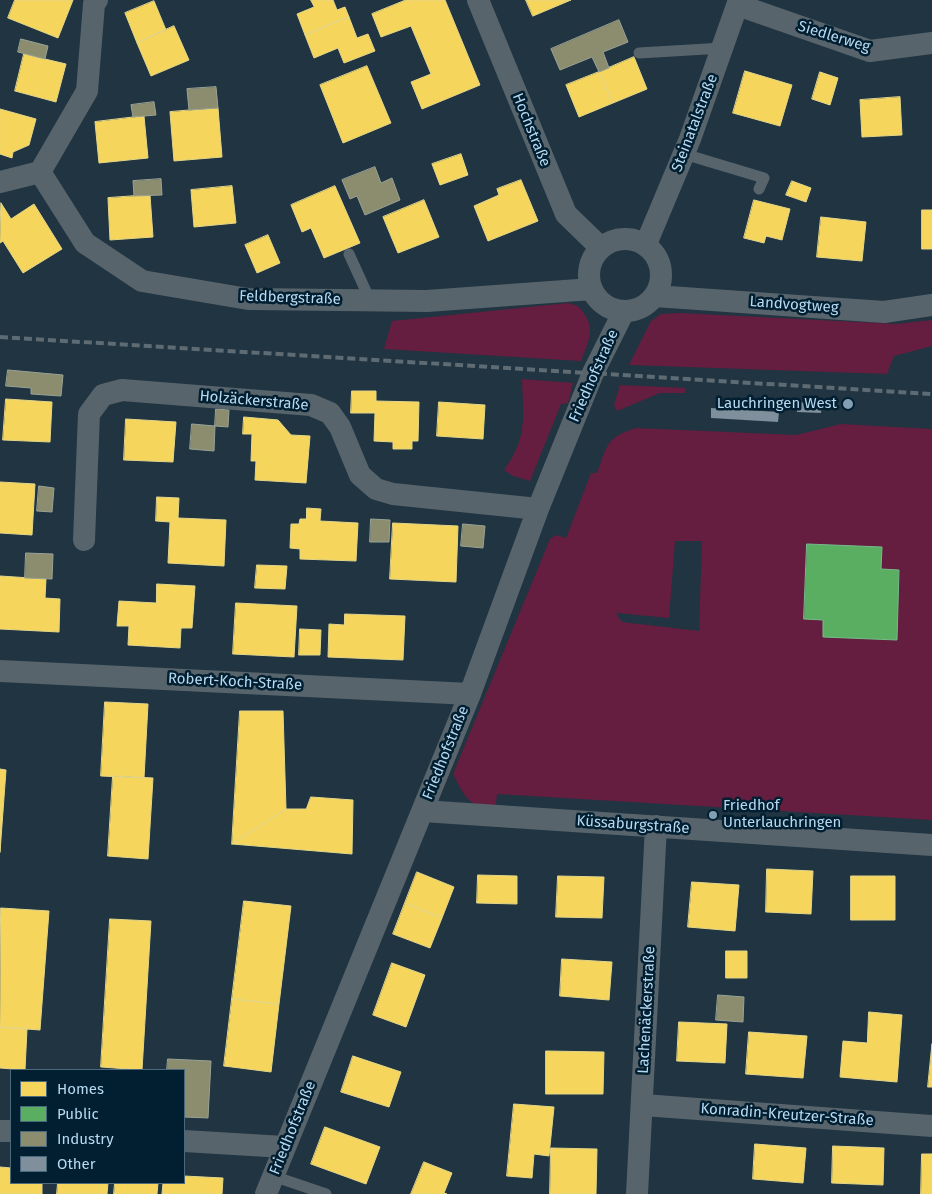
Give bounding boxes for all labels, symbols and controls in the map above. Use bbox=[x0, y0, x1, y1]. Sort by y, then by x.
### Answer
street label: Siedlerweg bbox=[796, 17, 872, 57]
street label: Steinatalstraße bbox=[668, 72, 722, 174]
street label: Hochstraße bbox=[508, 91, 554, 169]
street label: Feldbergstraße bbox=[239, 287, 341, 309]
street label: Landvogtweg bbox=[749, 293, 839, 317]
street label: Friedhofstraße bbox=[566, 327, 622, 425]
street label: Holzäckerstraße bbox=[199, 387, 309, 415]
place label: Lauchringen West bbox=[717, 395, 837, 413]
marker: Lauchringen West bbox=[841, 397, 855, 411]
street label: Robert-Koch-Straße bbox=[168, 670, 302, 694]
street label: Friedhofstraße bbox=[419, 704, 473, 802]
place label: Friedhof Unterlauchringen bbox=[723, 797, 841, 832]
marker: Friedhof Unterlauchringen bbox=[707, 809, 719, 821]
street label: Küssaburgstraße bbox=[576, 812, 690, 838]
street label: Lachenäckerstraße bbox=[635, 946, 659, 1074]
legend bbox=[10, 1069, 185, 1184]
street label: Friedhofstraße bbox=[266, 1079, 320, 1177]
text: Homes bbox=[57, 1080, 104, 1098]
street label: Konradin-Kreutzer-Straße bbox=[700, 1100, 874, 1130]
text: Public bbox=[57, 1105, 99, 1123]
text: Industry bbox=[57, 1130, 114, 1148]
text: Other bbox=[57, 1155, 96, 1173]

